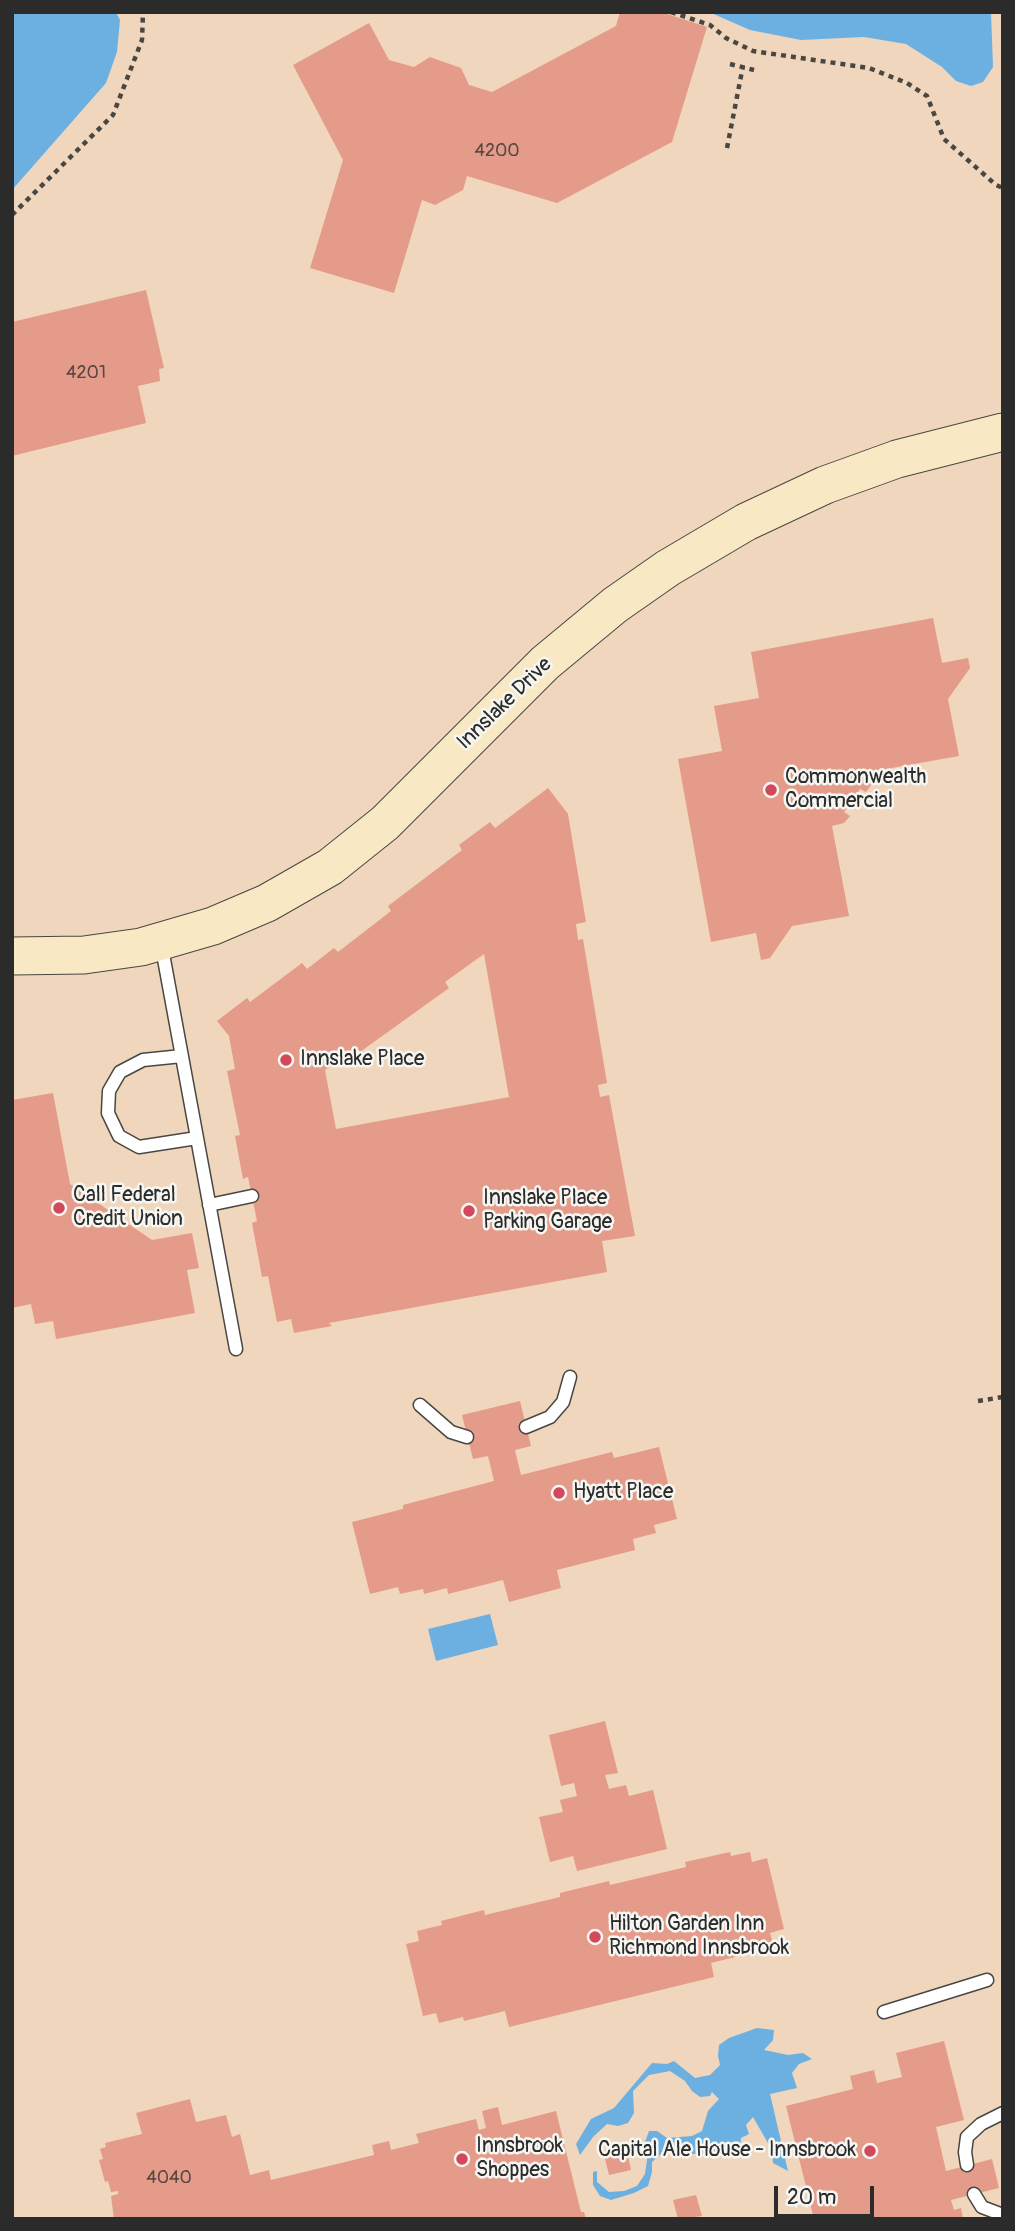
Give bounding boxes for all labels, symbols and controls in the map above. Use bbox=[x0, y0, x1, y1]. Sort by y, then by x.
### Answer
house number: 4200 bbox=[474, 140, 520, 162]
house number: 4201 bbox=[66, 362, 106, 384]
street label: Innslake Drive bbox=[452, 653, 558, 755]
place label: Commonwealth Commercial bbox=[785, 765, 926, 815]
marker: Commonwealth Commercial bbox=[763, 782, 779, 798]
place label: Innslake Place bbox=[300, 1047, 424, 1073]
marker: Innslake Place bbox=[278, 1052, 294, 1068]
place label: Call Federal Credit Union bbox=[73, 1183, 183, 1233]
place label: Innslake Place Parking Garage bbox=[483, 1186, 612, 1236]
marker: Call Federal Credit Union bbox=[51, 1200, 67, 1216]
marker: Innslake Place Parking Garage bbox=[461, 1203, 477, 1219]
place label: Hyatt Place bbox=[573, 1480, 673, 1506]
marker: Hyatt Place bbox=[551, 1485, 567, 1501]
place label: Hilton Garden Inn Richmond Innsbrook bbox=[609, 1912, 789, 1962]
marker: Hilton Garden Inn Richmond Innsbrook bbox=[587, 1929, 603, 1945]
place label: Innsbrook Shoppes bbox=[476, 2134, 563, 2184]
place label: Capital Ale House - Innsbrook bbox=[598, 2138, 856, 2164]
marker: Capital Ale House - Innsbrook bbox=[862, 2143, 878, 2159]
marker: Innsbrook Shoppes bbox=[454, 2151, 470, 2167]
house number: 4040 bbox=[146, 2167, 192, 2189]
scale bar bbox=[777, 2172, 877, 2216]
text: 20 m bbox=[787, 2184, 836, 2211]

